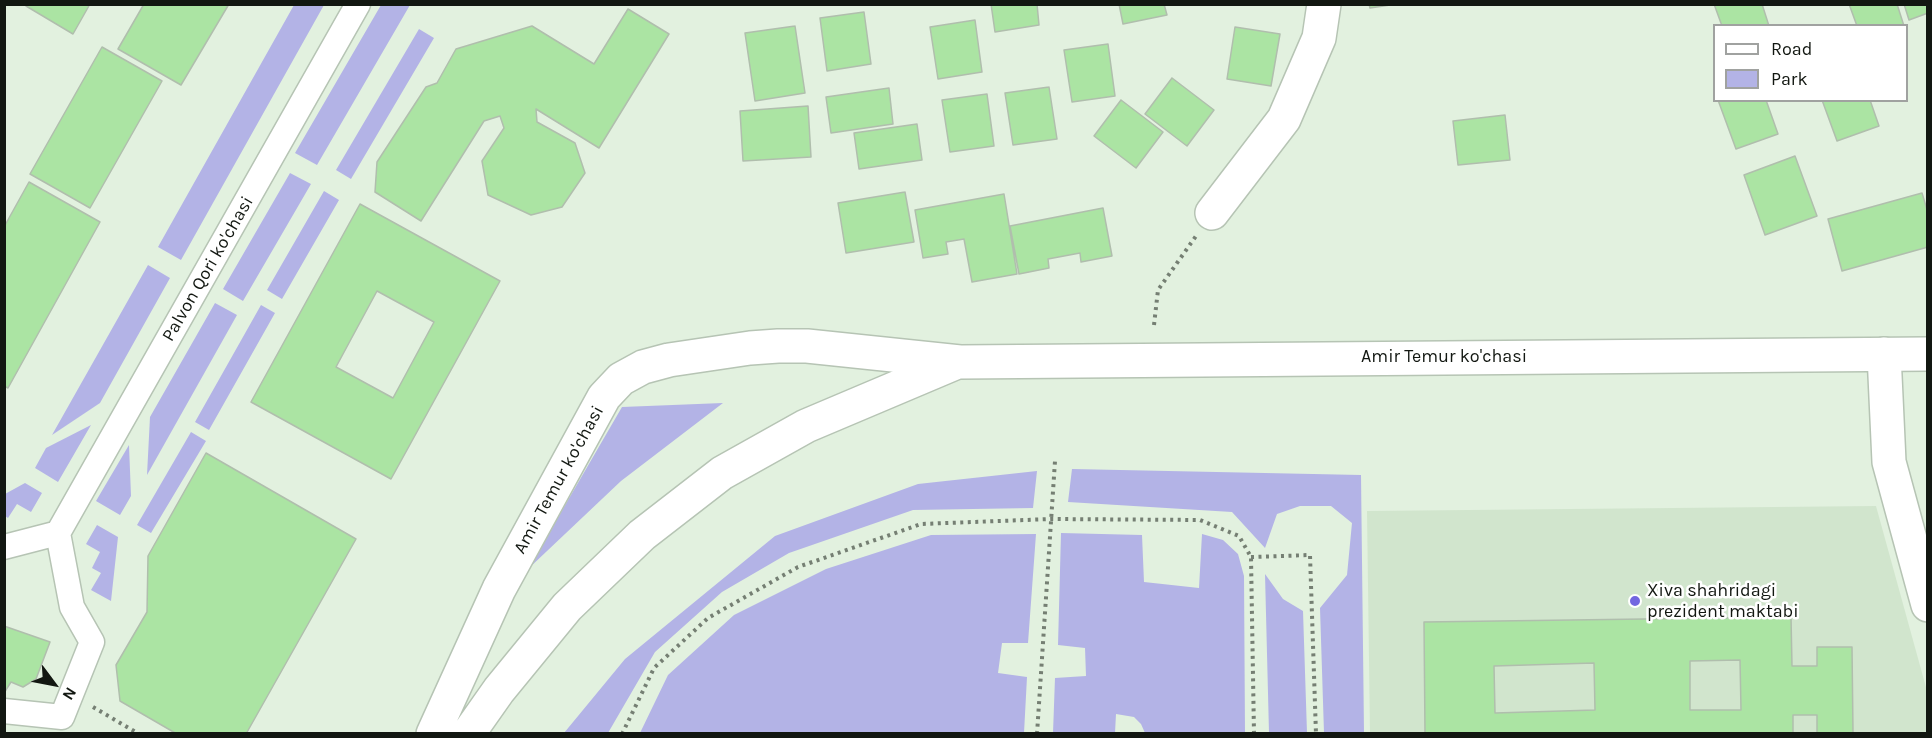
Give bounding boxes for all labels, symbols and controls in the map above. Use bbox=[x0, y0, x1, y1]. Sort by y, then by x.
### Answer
legend bbox=[1713, 24, 1908, 102]
text: Road bbox=[1771, 38, 1812, 60]
text: Park bbox=[1771, 68, 1808, 90]
street label: Palvon Qori ko'chasi bbox=[158, 193, 258, 345]
street label: Amir Temur ko'chasi bbox=[1361, 346, 1527, 368]
street label: Amir Temur ko'chasi bbox=[509, 402, 609, 558]
place label: Xiva shahridagi prezident maktabi bbox=[1647, 580, 1799, 622]
marker: Xiva shahridagi prezident maktabi bbox=[1628, 594, 1642, 608]
north arrow bbox=[24, 654, 84, 714]
text: N bbox=[59, 684, 81, 704]

